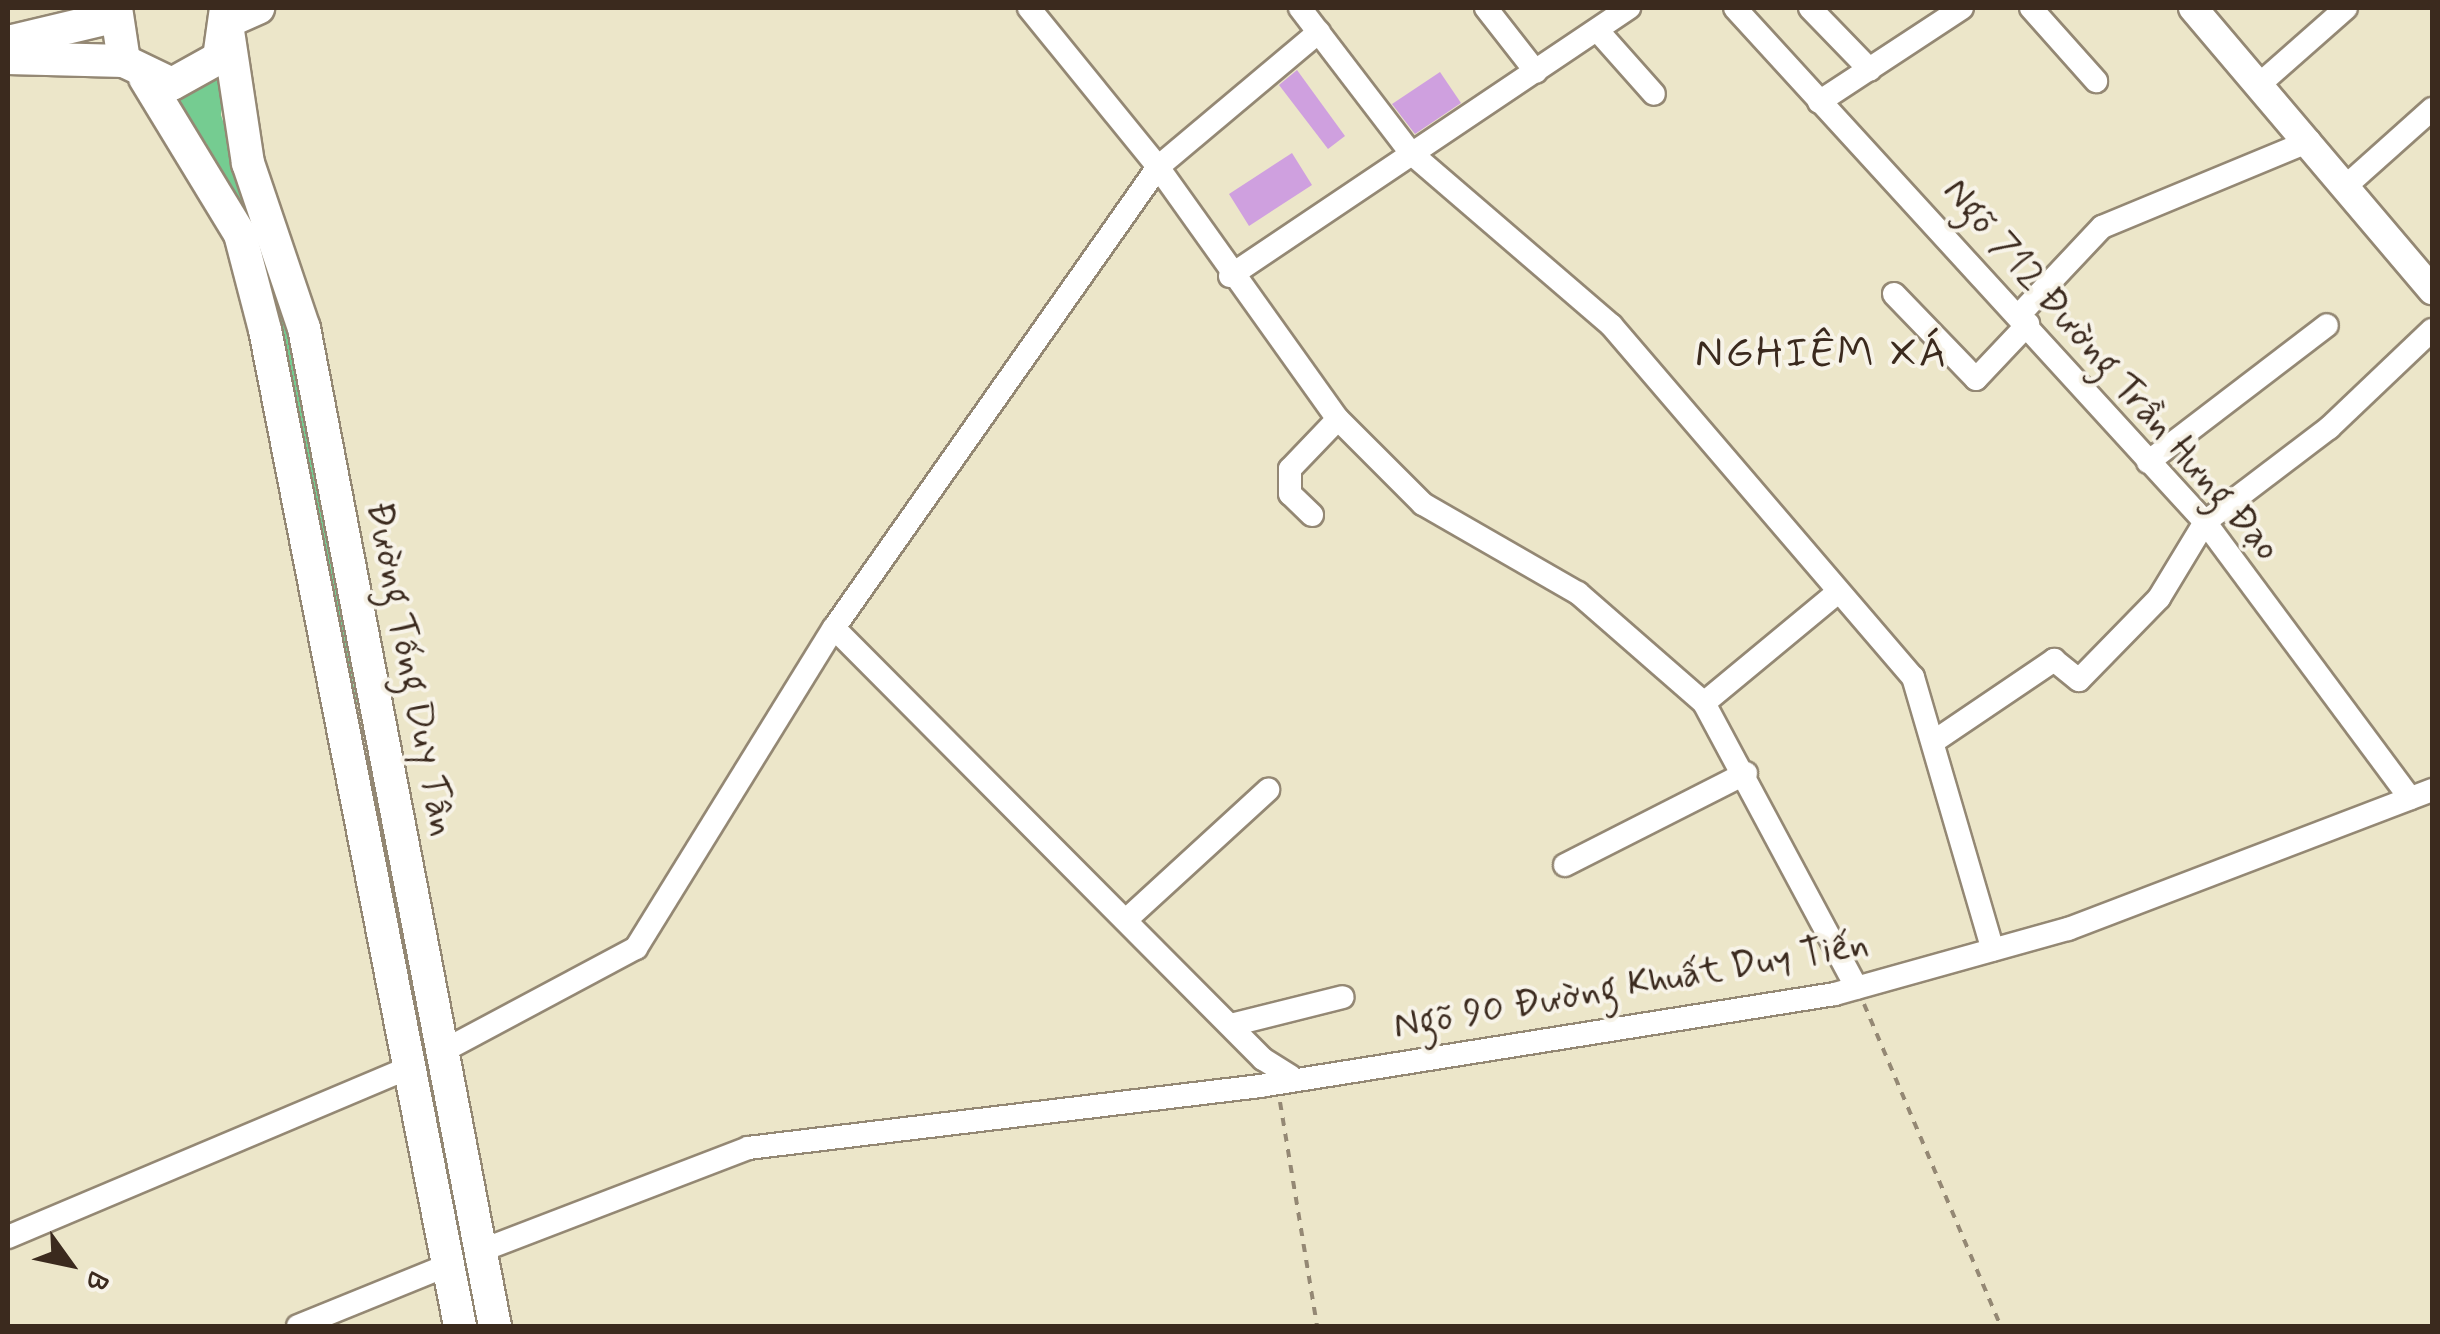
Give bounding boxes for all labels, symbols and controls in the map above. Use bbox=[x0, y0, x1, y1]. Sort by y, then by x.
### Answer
street label: Ngõ 712 Đường Trần Hưng Đạo bbox=[1933, 170, 2289, 570]
district label: NGHIÊM XÁ bbox=[1696, 330, 1948, 380]
street label: Đường Tống Duy Tân bbox=[356, 501, 464, 837]
street label: Ngõ 90 Đường Khuất Duy Tiến bbox=[1387, 921, 1875, 1051]
north arrow bbox=[20, 1214, 120, 1314]
text: B bbox=[75, 1263, 116, 1298]

